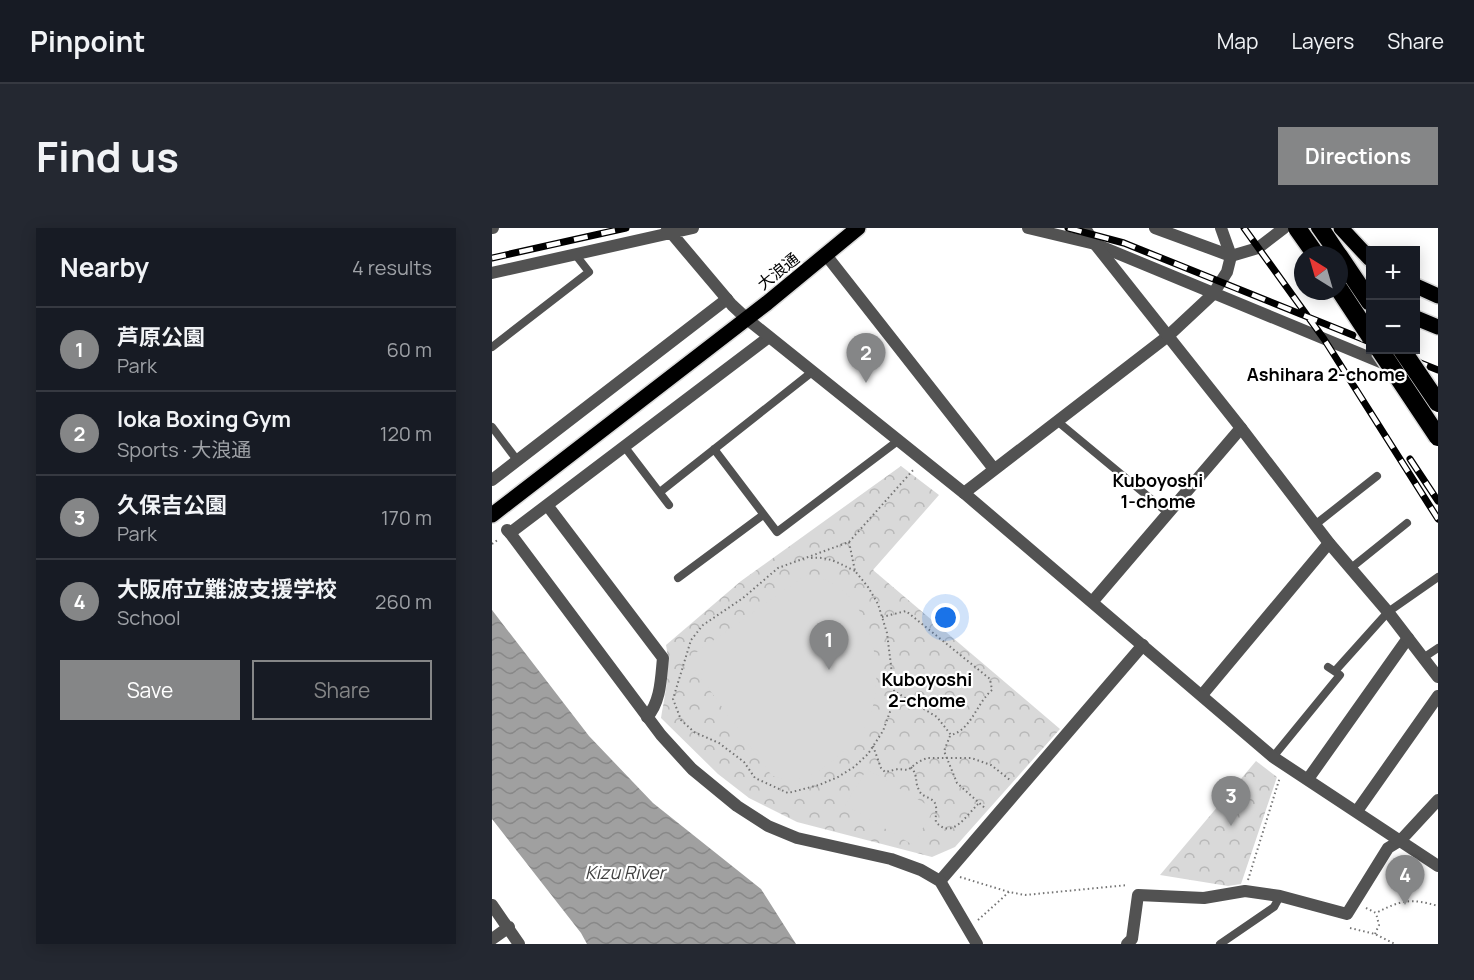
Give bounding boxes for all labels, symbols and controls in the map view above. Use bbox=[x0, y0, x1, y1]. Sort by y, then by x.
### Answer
text: Pinpoint bbox=[30, 22, 145, 60]
text: Map bbox=[1217, 27, 1258, 55]
text: Layers bbox=[1291, 27, 1354, 55]
text: Share bbox=[1387, 27, 1444, 55]
text: Find us bbox=[36, 127, 179, 185]
button: Directions bbox=[1278, 127, 1438, 185]
north arrow bbox=[1294, 246, 1348, 300]
map controls bbox=[1366, 246, 1420, 354]
button: + bbox=[1366, 246, 1420, 300]
street label: 大浪通 bbox=[752, 247, 804, 295]
text: Nearby bbox=[60, 249, 149, 285]
text: 4 results bbox=[352, 254, 432, 281]
button: − bbox=[1366, 300, 1420, 354]
text: 芦原公園 bbox=[117, 322, 205, 352]
pin: 2 bbox=[846, 334, 886, 383]
text: 1 bbox=[75, 336, 84, 363]
text: 60 m bbox=[386, 336, 432, 363]
text: Park bbox=[117, 352, 157, 379]
district label: Ashihara 2-chome bbox=[1247, 362, 1405, 386]
text: Ioka Boxing Gym bbox=[117, 404, 291, 434]
text: 2 bbox=[74, 420, 85, 447]
text: 120 m bbox=[380, 420, 432, 447]
text: Sports · 大浪通 bbox=[117, 436, 251, 463]
district label: Kuboyoshi 1-chome bbox=[1113, 468, 1203, 513]
text: 久保吉公園 bbox=[117, 490, 227, 520]
text: 3 bbox=[74, 504, 85, 531]
text: 170 m bbox=[381, 504, 432, 531]
text: Park bbox=[117, 520, 157, 547]
text: 大阪府立難波支援学校 bbox=[117, 574, 337, 604]
text: 4 bbox=[73, 588, 86, 615]
text: 260 m bbox=[375, 588, 432, 615]
your location bbox=[931, 603, 960, 632]
text: School bbox=[117, 604, 181, 631]
pin: 1 bbox=[810, 620, 848, 670]
button: Save bbox=[60, 660, 240, 720]
button: Share bbox=[252, 660, 432, 720]
district label: Kuboyoshi 2-chome bbox=[882, 667, 972, 712]
pin: 3 bbox=[1212, 776, 1250, 826]
pin: 4 bbox=[1386, 856, 1424, 905]
water label: Kizu River bbox=[585, 860, 668, 884]

